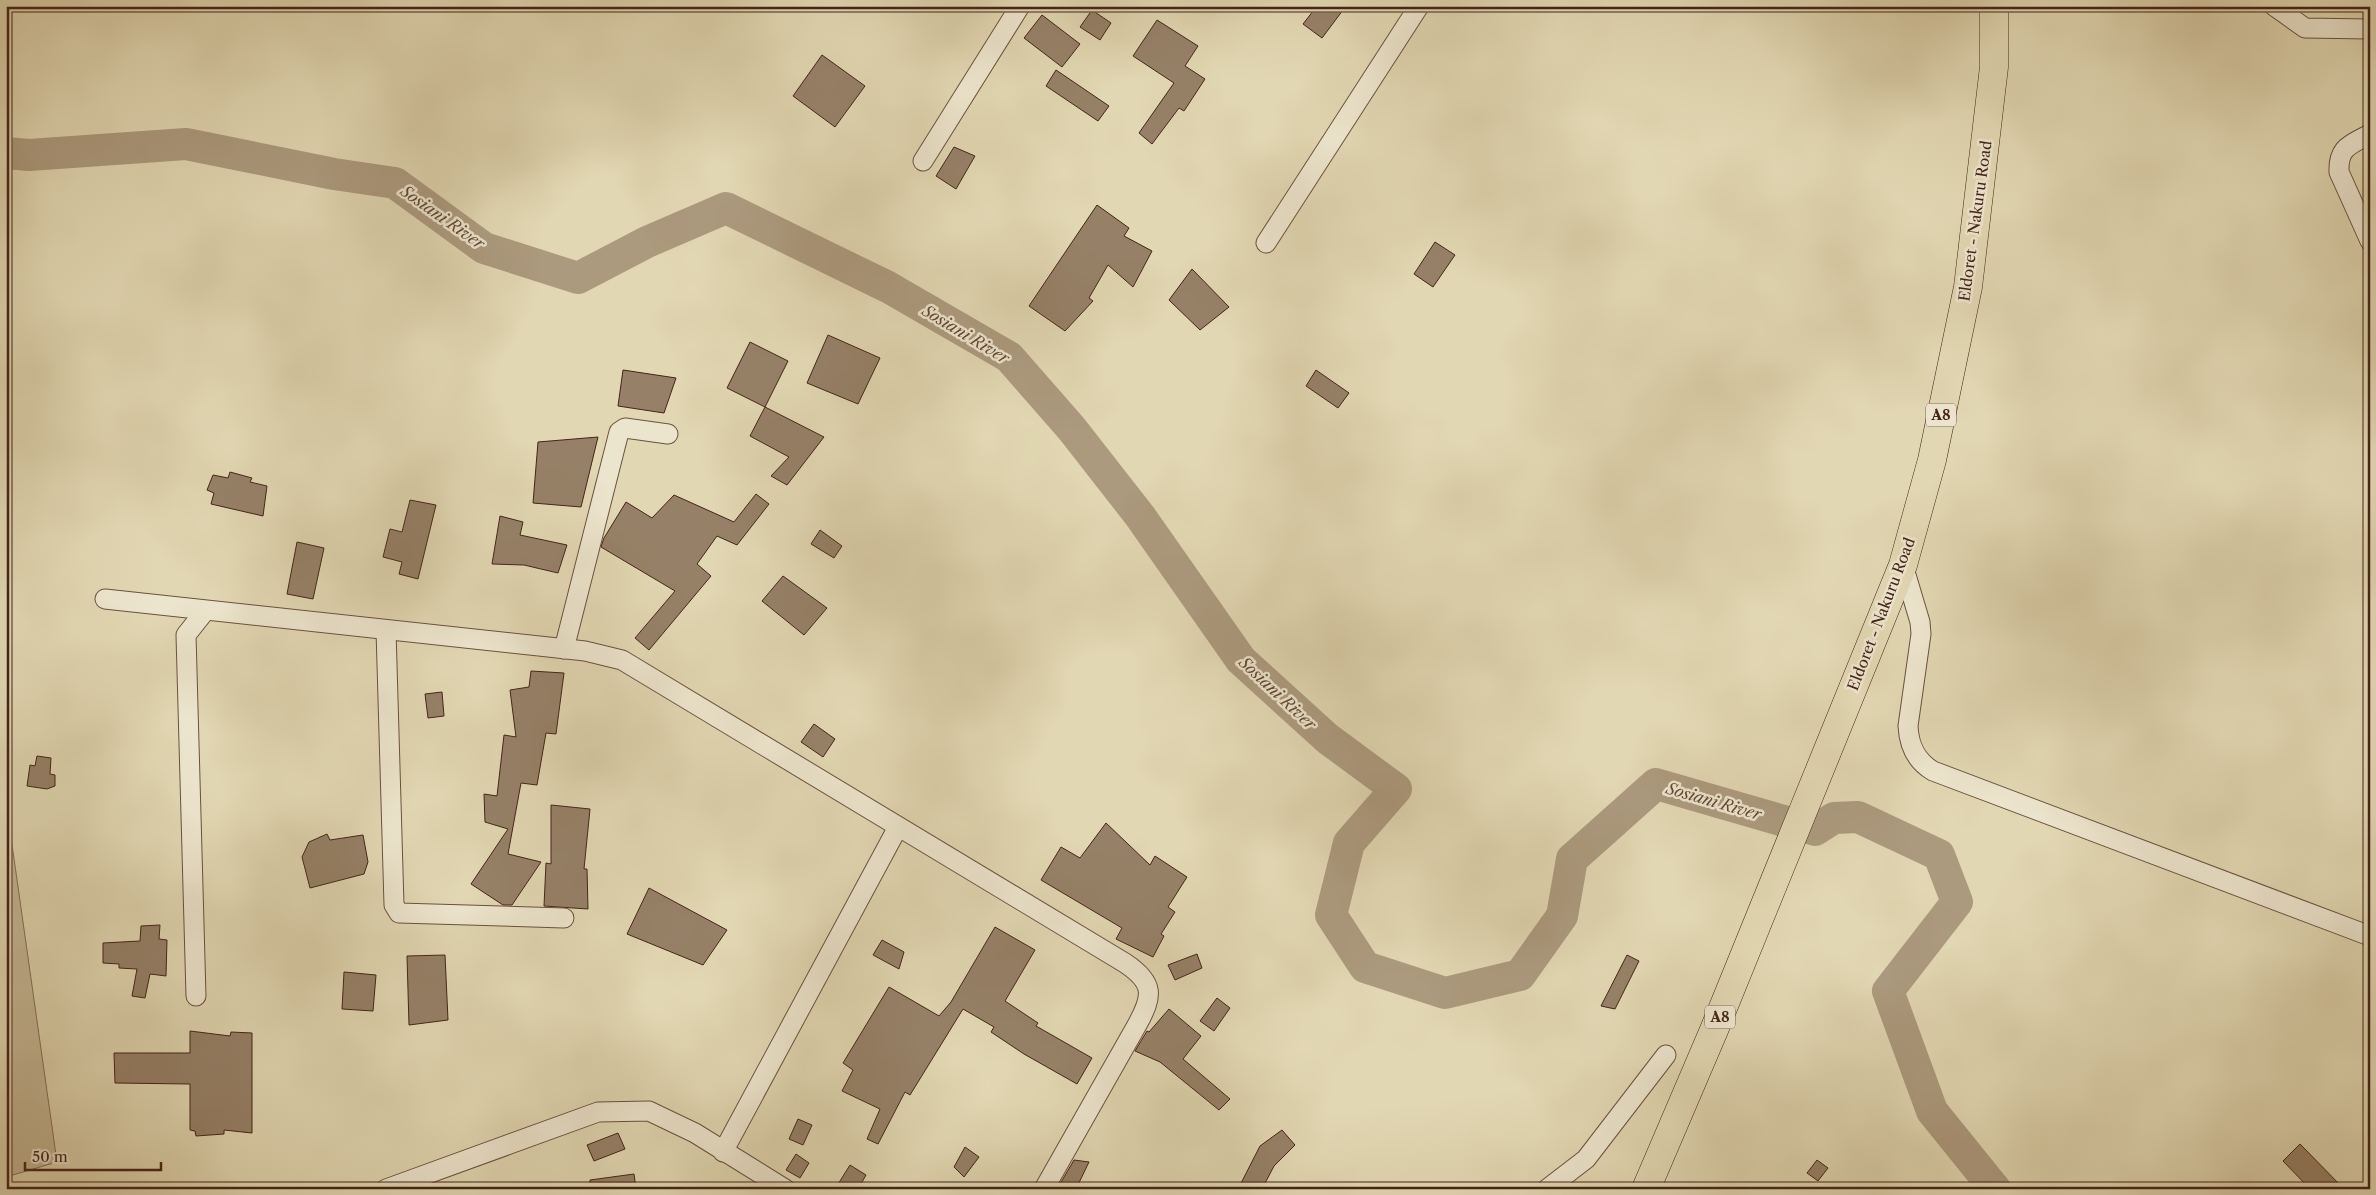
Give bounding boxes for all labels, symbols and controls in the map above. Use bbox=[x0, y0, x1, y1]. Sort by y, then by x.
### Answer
street label: Eldoret - Nakuru Road bbox=[1954, 139, 1996, 303]
water label: Sosiani River bbox=[396, 180, 490, 254]
water label: Sosiani River bbox=[918, 300, 1014, 369]
road number: A8 bbox=[1926, 404, 1956, 426]
street label: Eldoret - Nakuru Road bbox=[1843, 535, 1919, 693]
water label: Sosiani River bbox=[1235, 652, 1322, 735]
water label: Sosiani River bbox=[1663, 778, 1765, 825]
road number: A8 bbox=[1705, 1006, 1735, 1028]
scale bar bbox=[25, 1140, 161, 1172]
text: 50 m bbox=[32, 1147, 68, 1166]

